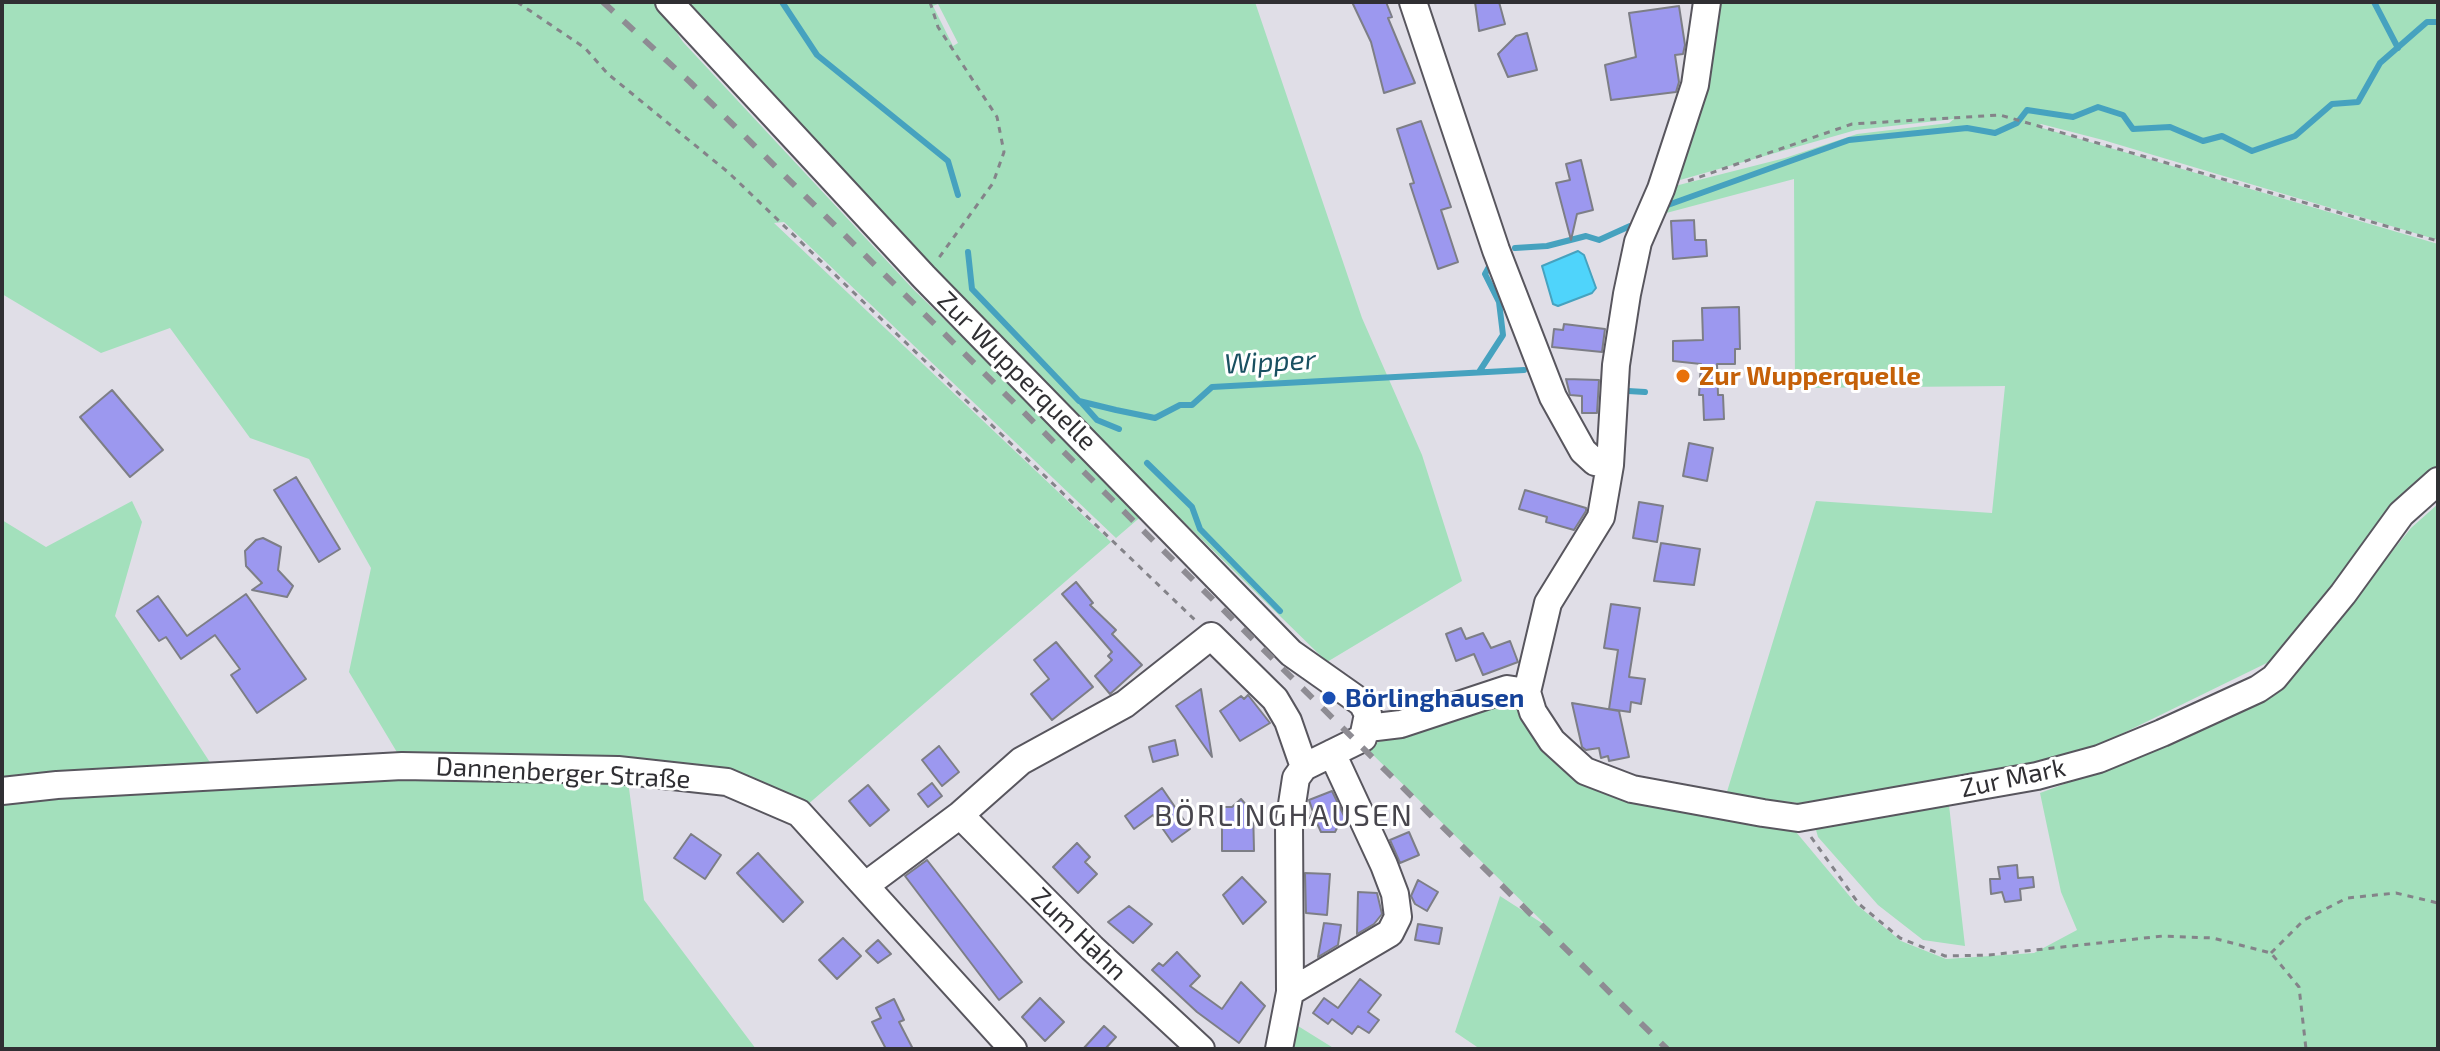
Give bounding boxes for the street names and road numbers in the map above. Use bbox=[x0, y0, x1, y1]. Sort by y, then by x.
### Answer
street label: Zur Wupperquelle bbox=[931, 285, 1103, 457]
street label: Dannenberger Straße bbox=[435, 751, 691, 795]
street label: Zur Mark bbox=[1958, 752, 2068, 804]
street label: Zum Hahn bbox=[1025, 881, 1133, 987]

